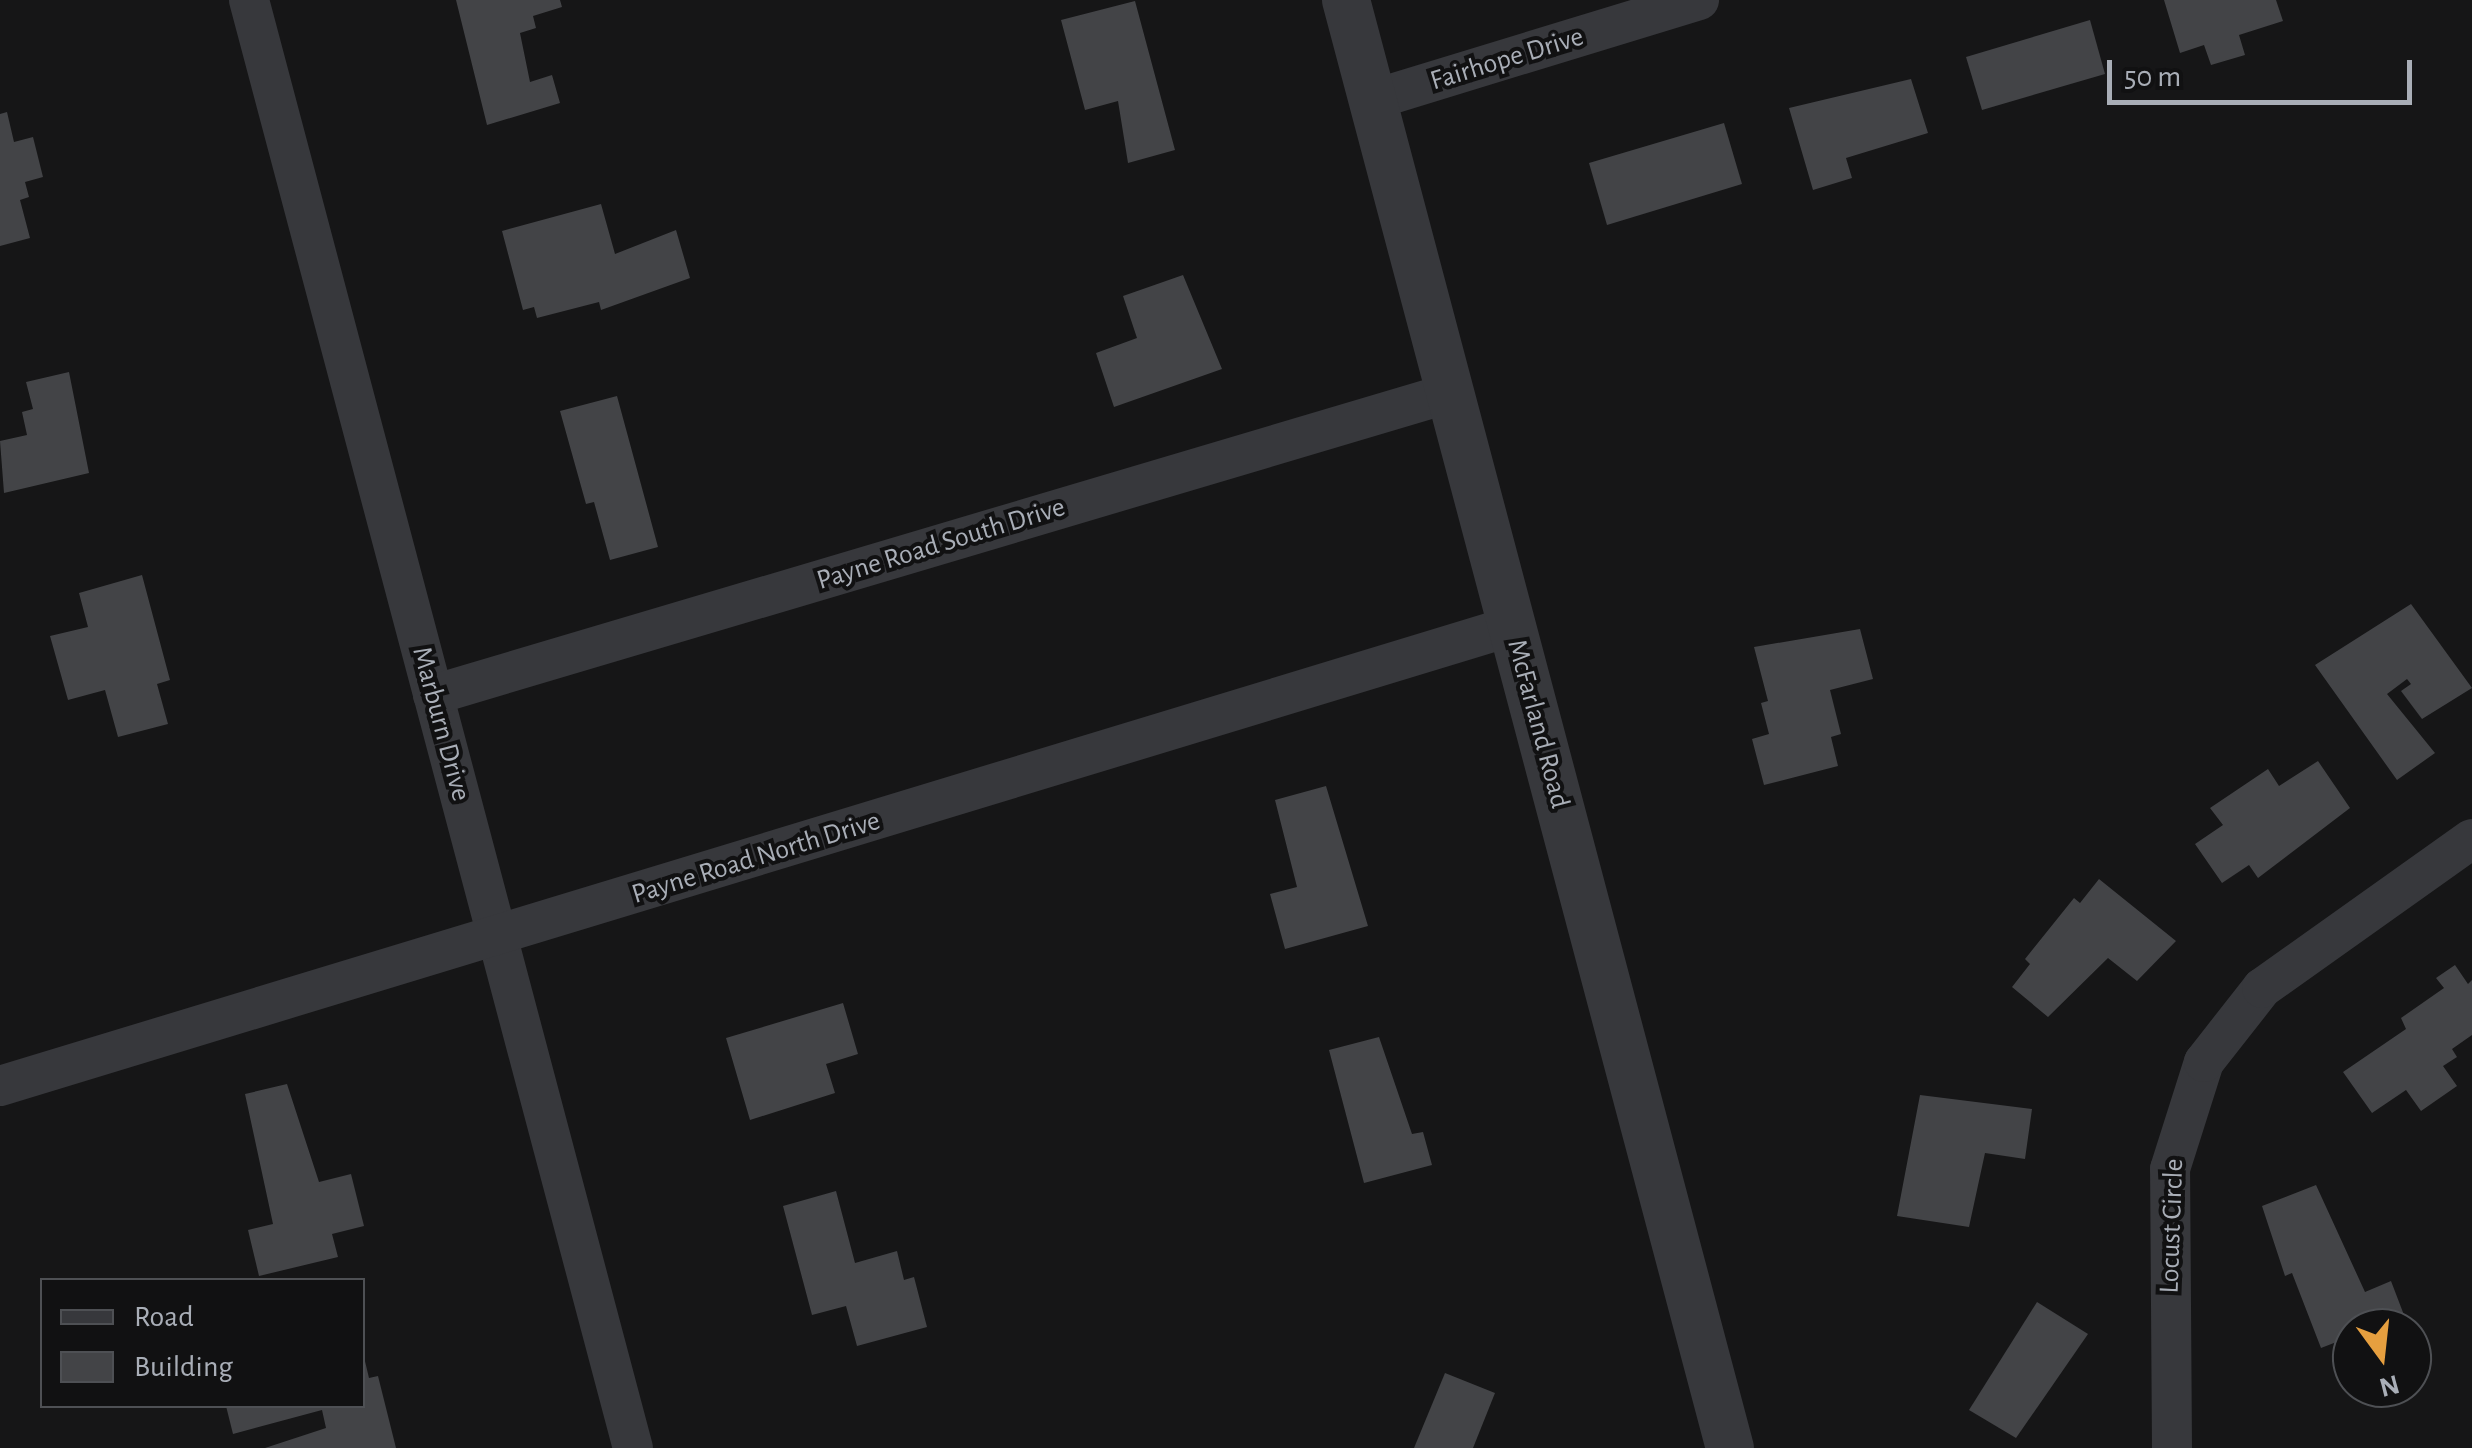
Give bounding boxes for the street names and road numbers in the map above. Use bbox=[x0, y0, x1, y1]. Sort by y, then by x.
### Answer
street label: Fairhope Drive bbox=[1426, 20, 1588, 98]
street label: Payne Road South Drive bbox=[813, 490, 1069, 598]
street label: McFarland Road bbox=[1499, 636, 1577, 812]
street label: Marburn Drive bbox=[404, 643, 478, 805]
street label: Payne Road North Drive bbox=[628, 804, 884, 912]
street label: Locust Circle bbox=[2153, 1158, 2191, 1294]

